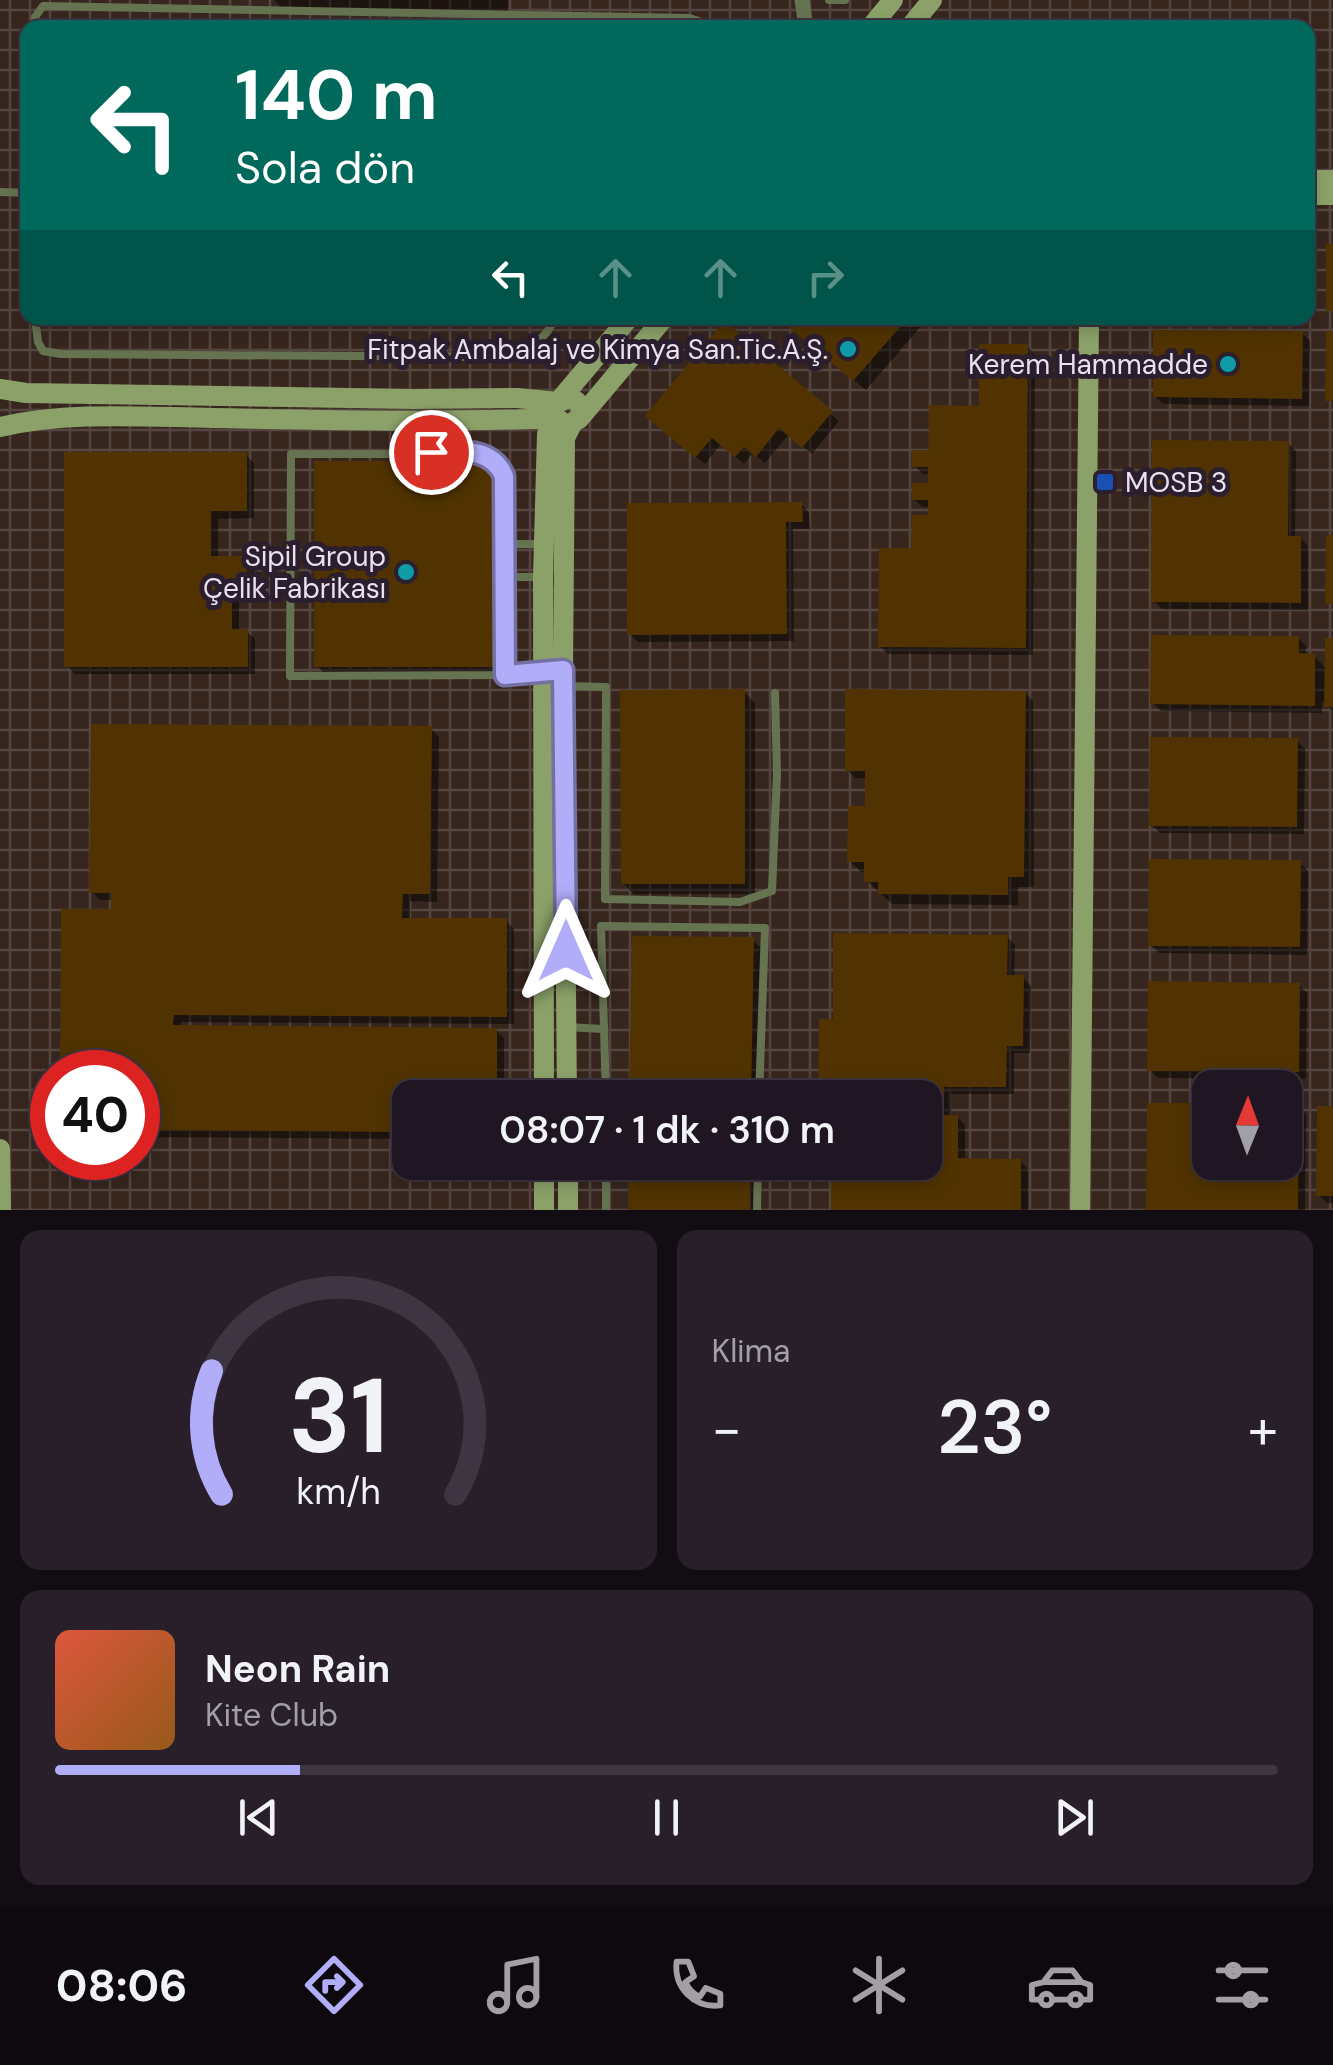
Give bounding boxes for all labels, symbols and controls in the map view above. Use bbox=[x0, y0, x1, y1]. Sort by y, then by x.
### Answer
text: 140 m bbox=[235, 50, 438, 141]
icon: left bbox=[70, 60, 200, 190]
text: Sola dön bbox=[235, 138, 415, 197]
icon: left bbox=[483, 250, 538, 305]
icon: ahead bbox=[588, 250, 643, 305]
icon: ahead bbox=[693, 250, 748, 305]
icon: right bbox=[798, 250, 853, 305]
place label: Fitpak Ambalaj ve Kimya San.Tic.A.Ş. bbox=[367, 331, 828, 368]
marker: Fitpak Ambalaj ve Kimya San.Tic.A.Ş. bbox=[837, 338, 859, 360]
place label: Kerem Hammadde bbox=[968, 346, 1208, 383]
marker: Kerem Hammadde bbox=[1217, 353, 1239, 375]
pin bbox=[389, 410, 474, 495]
icon: arrive bbox=[404, 425, 459, 480]
place label: MOSB 3 bbox=[1125, 464, 1227, 501]
marker: MOSB 3 bbox=[1094, 471, 1116, 493]
place label: Sipil Group Çelik Fabrikası bbox=[203, 538, 386, 607]
marker: Sipil Group Çelik Fabrikası bbox=[395, 561, 417, 583]
position arrow bbox=[514, 899, 618, 1003]
speed limit sign: 40 bbox=[30, 1050, 160, 1180]
north arrow bbox=[1192, 1070, 1302, 1180]
map controls bbox=[1192, 1070, 1302, 1180]
text: 08:07 · 1 dk · 310 m bbox=[499, 1105, 835, 1155]
text: Klima bbox=[712, 1330, 790, 1372]
text: 31 bbox=[288, 1349, 388, 1484]
text: 23° bbox=[937, 1379, 1052, 1476]
text: − bbox=[712, 1393, 742, 1465]
text: + bbox=[1248, 1393, 1278, 1465]
text: km/h bbox=[296, 1469, 380, 1515]
text: Neon Rain bbox=[205, 1644, 390, 1694]
text: Kite Club bbox=[205, 1694, 338, 1736]
icon: previous bbox=[231, 1790, 286, 1845]
icon: pause bbox=[639, 1790, 694, 1845]
icon: next bbox=[1047, 1790, 1102, 1845]
icon: directions bbox=[299, 1950, 369, 2020]
icon: music bbox=[481, 1950, 551, 2020]
icon: phone bbox=[662, 1950, 732, 2020]
icon: climate bbox=[844, 1950, 914, 2020]
icon: car bbox=[1026, 1950, 1096, 2020]
icon: filters bbox=[1207, 1950, 1277, 2020]
text: 08:06 bbox=[56, 1956, 188, 2015]

